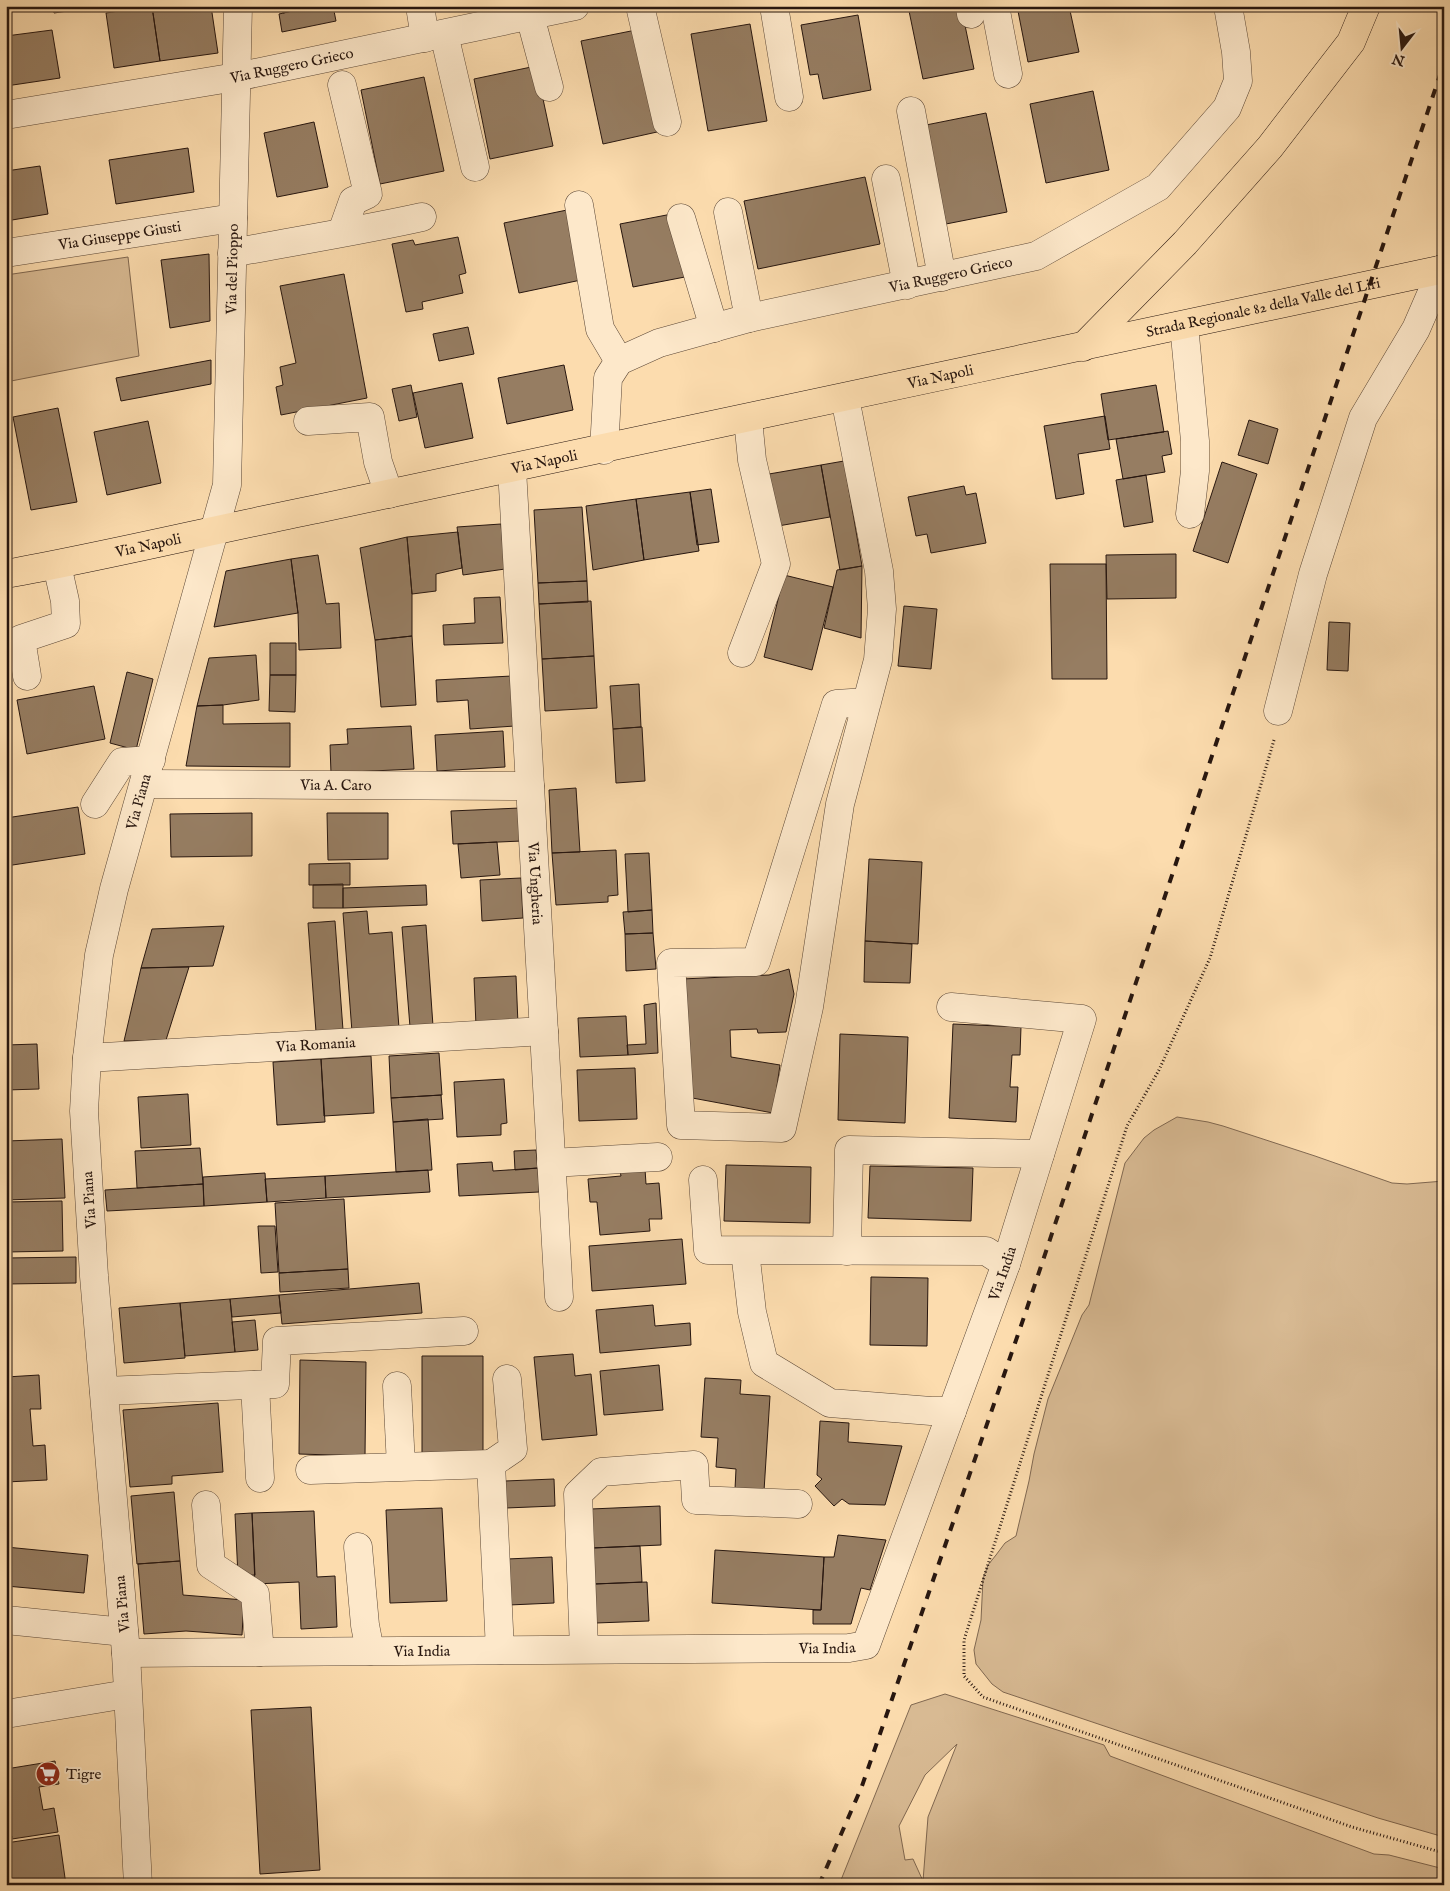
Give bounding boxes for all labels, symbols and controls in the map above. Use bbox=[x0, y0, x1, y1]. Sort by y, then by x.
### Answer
north arrow bbox=[1378, 22, 1428, 72]
street label: Via Ruggero Grieco bbox=[228, 44, 355, 88]
text: N bbox=[1390, 49, 1408, 70]
street label: Via Giuseppe Giusti bbox=[56, 217, 182, 255]
street label: Via del Pioppo bbox=[222, 223, 243, 316]
street label: Via Ruggero Grieco bbox=[886, 252, 1014, 298]
street label: Strada Regionale 82 della Valle del Liri bbox=[1144, 274, 1382, 342]
street label: Via Napoli bbox=[905, 361, 975, 393]
street label: Via Napoli bbox=[509, 446, 579, 478]
street label: Via Napoli bbox=[112, 529, 183, 562]
street label: Via Piana bbox=[122, 771, 156, 833]
street label: Via A. Caro bbox=[299, 776, 372, 795]
street label: Via Ungheria bbox=[523, 840, 547, 926]
street label: Via Romania bbox=[274, 1033, 356, 1057]
street label: Via Piana bbox=[78, 1170, 101, 1230]
street label: Via India bbox=[984, 1244, 1021, 1304]
street label: Via Piana bbox=[110, 1574, 135, 1634]
street label: Via India bbox=[798, 1638, 857, 1658]
street label: Via India bbox=[393, 1642, 451, 1661]
supermarket icon: Tigre bbox=[35, 1761, 61, 1787]
place label: Tigre bbox=[66, 1765, 102, 1784]

